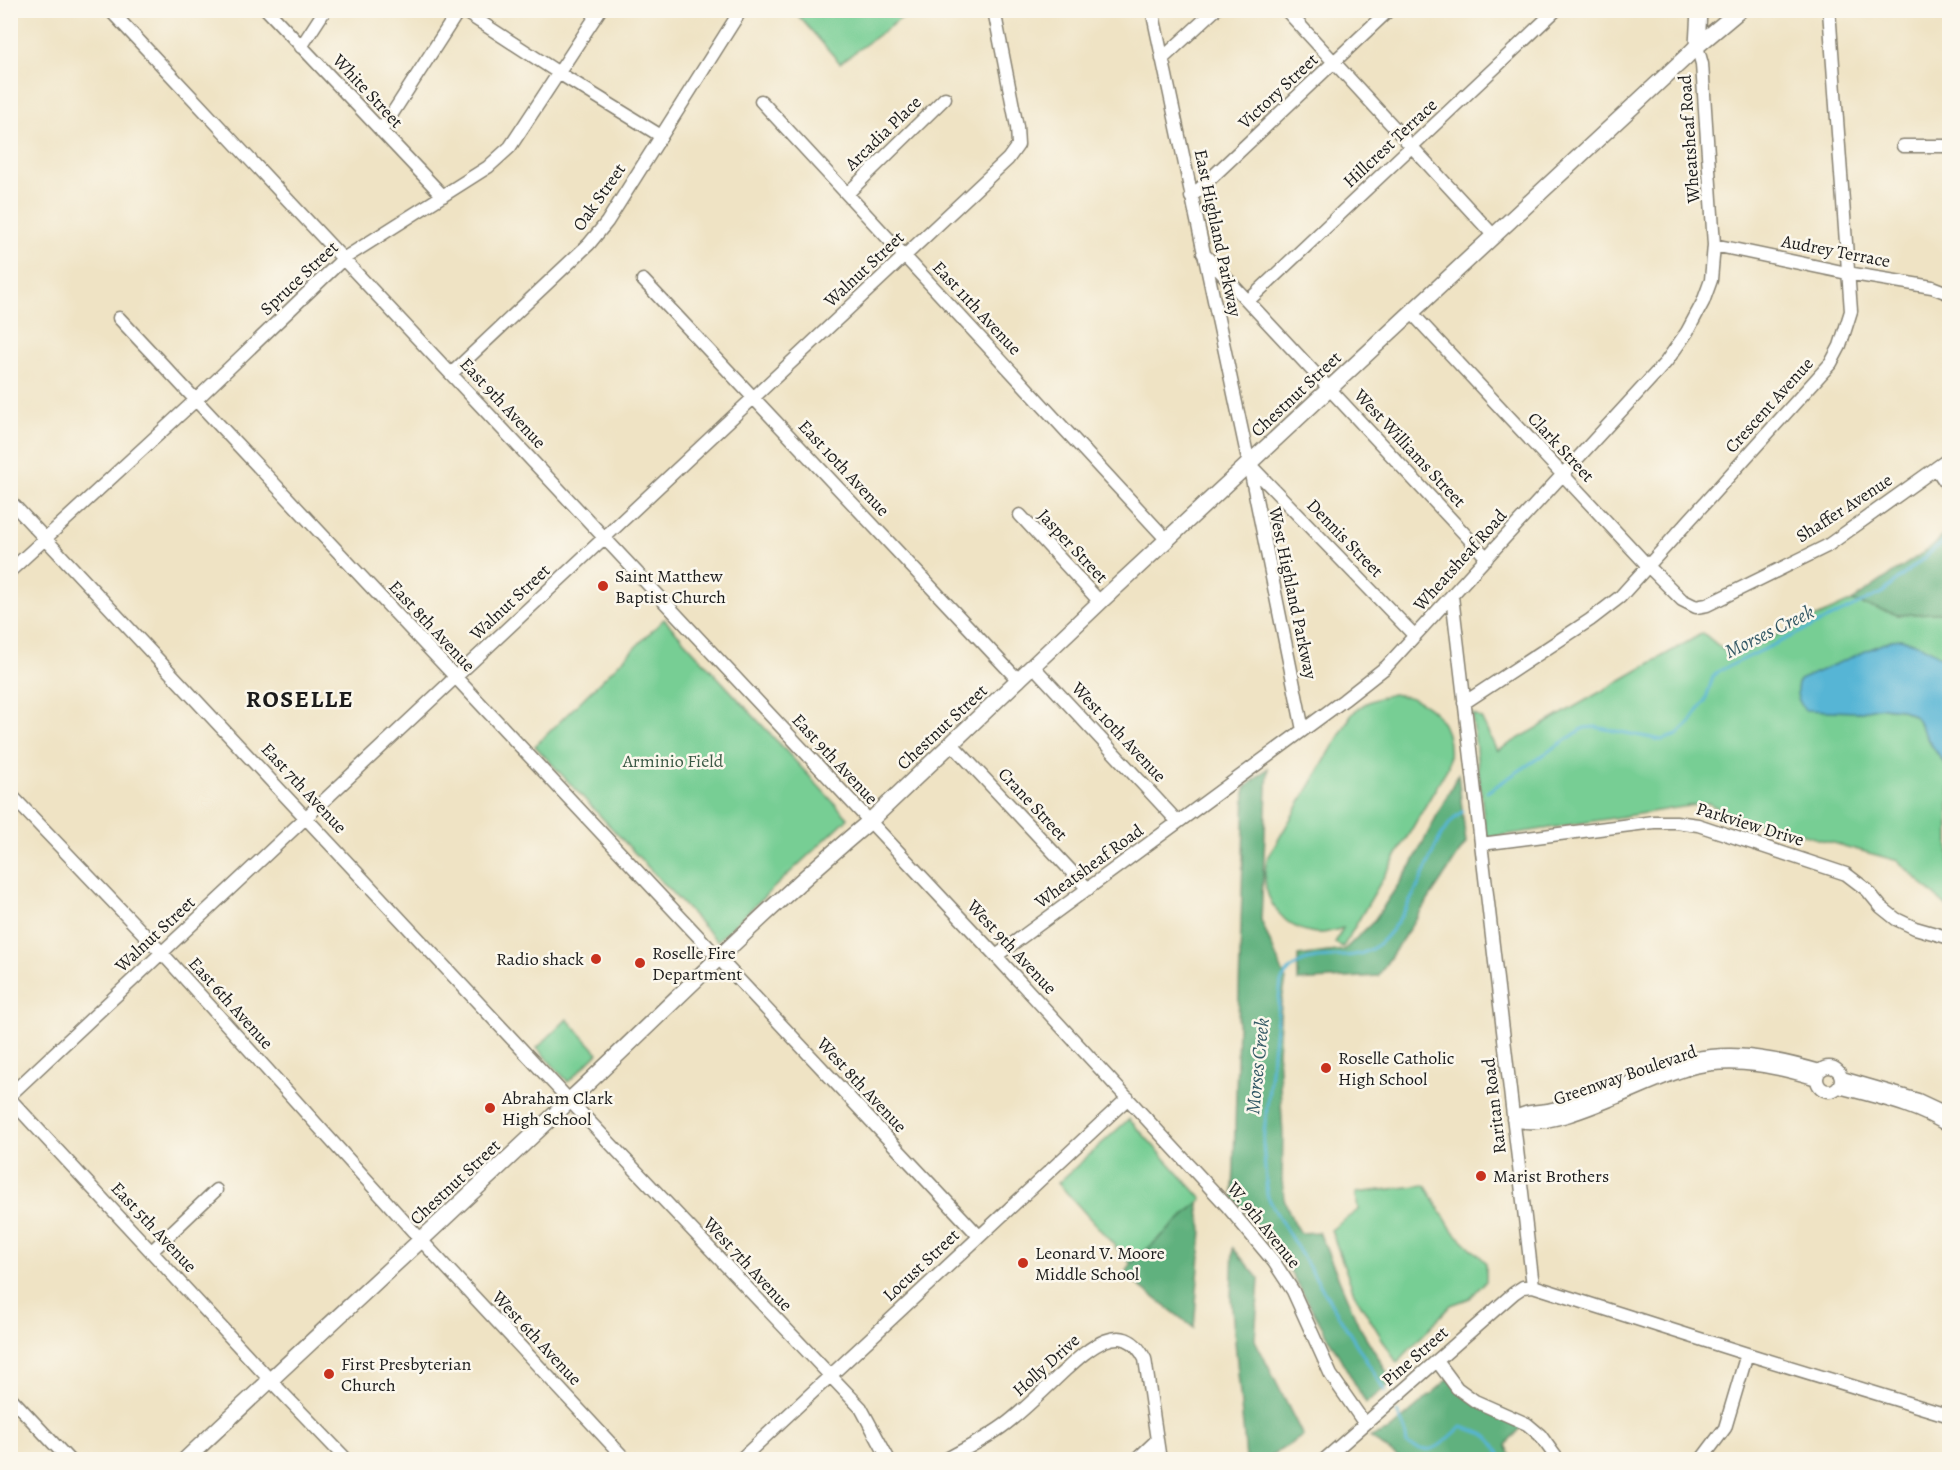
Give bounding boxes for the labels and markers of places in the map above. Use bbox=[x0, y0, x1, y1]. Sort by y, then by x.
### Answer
place label: Saint Matthew Baptist Church bbox=[615, 564, 726, 609]
marker: Saint Matthew Baptist Church bbox=[596, 579, 610, 593]
place label: Roselle Fire Department bbox=[652, 941, 742, 986]
place label: Radio shack bbox=[496, 947, 584, 971]
marker: Radio shack bbox=[589, 952, 603, 966]
marker: Roselle Fire Department bbox=[633, 956, 647, 970]
place label: Roselle Catholic High School bbox=[1338, 1046, 1454, 1091]
marker: Roselle Catholic High School bbox=[1319, 1061, 1333, 1075]
place label: Abraham Clark High School bbox=[501, 1086, 613, 1131]
marker: Abraham Clark High School bbox=[483, 1101, 497, 1115]
place label: Marist Brothers bbox=[1493, 1164, 1609, 1188]
marker: Marist Brothers bbox=[1474, 1169, 1488, 1183]
place label: Leonard V. Moore Middle School bbox=[1035, 1241, 1165, 1286]
marker: Leonard V. Moore Middle School bbox=[1016, 1256, 1030, 1270]
place label: First Presbyterian Church bbox=[341, 1352, 472, 1397]
marker: First Presbyterian Church bbox=[322, 1367, 336, 1381]

